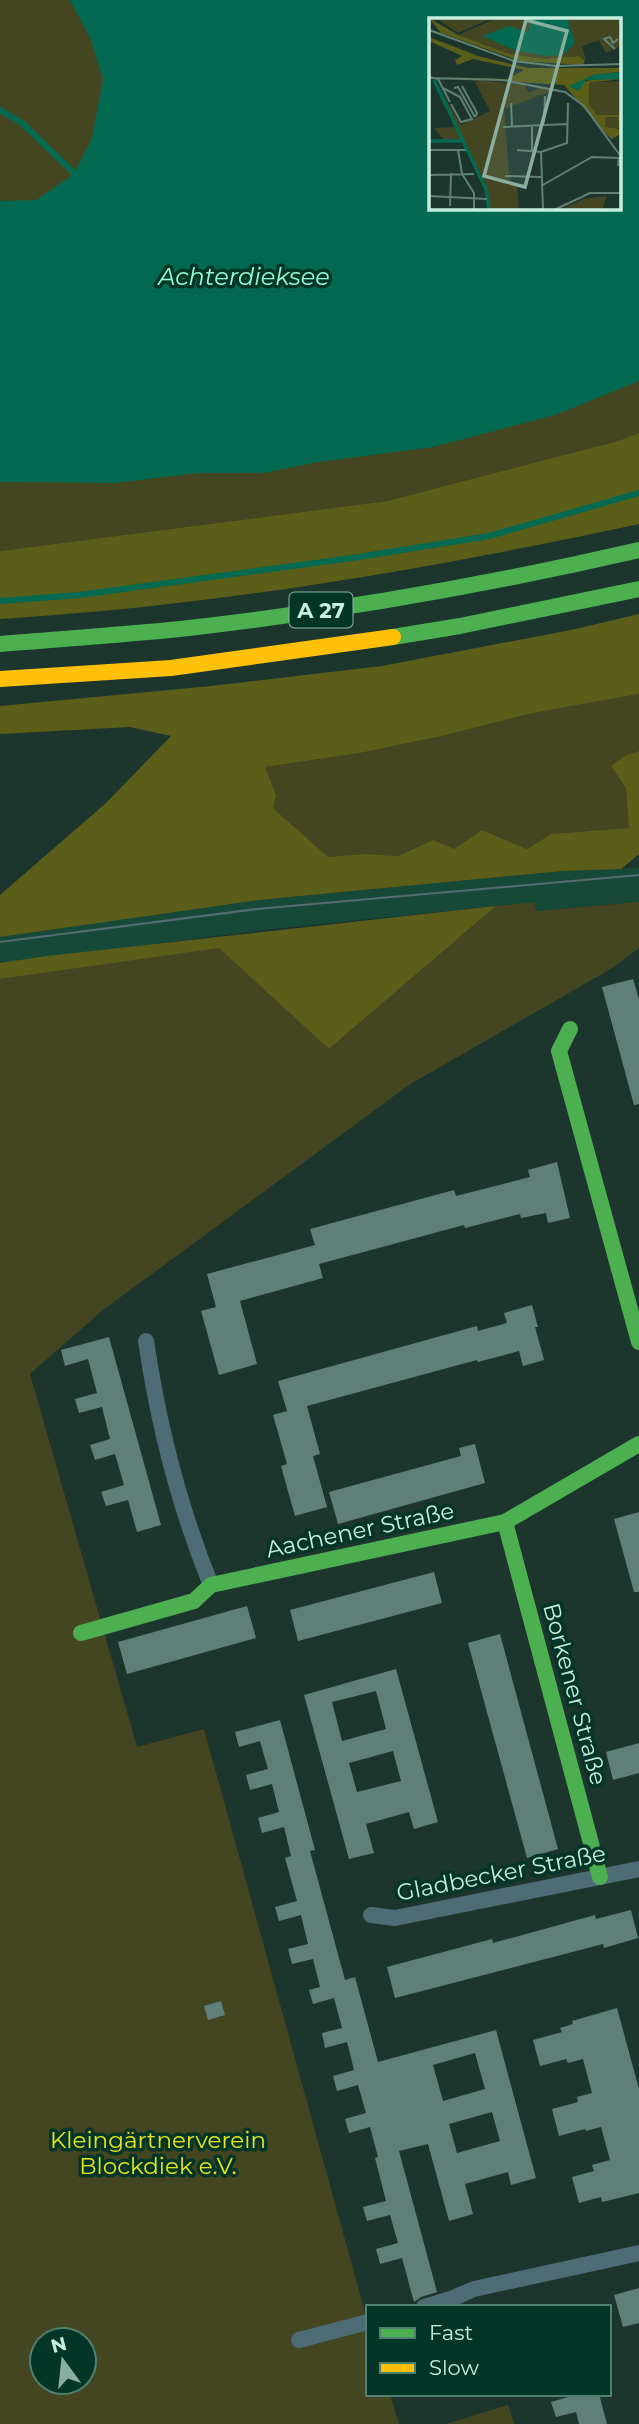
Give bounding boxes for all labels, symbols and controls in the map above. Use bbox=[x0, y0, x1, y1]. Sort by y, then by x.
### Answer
inset map bbox=[429, 18, 622, 210]
water label: Achterdieksee bbox=[156, 262, 330, 291]
road number: A 27 bbox=[290, 592, 352, 628]
street label: Aachener Straße bbox=[263, 1496, 457, 1564]
street label: Borkener Straße bbox=[537, 1600, 613, 1788]
street label: Gladbecker Straße bbox=[394, 1839, 608, 1907]
park label: Kleingärtnerverein Blockdiek e.V. bbox=[50, 2126, 266, 2180]
legend bbox=[366, 2305, 611, 2396]
text: Fast bbox=[429, 2320, 473, 2345]
north arrow bbox=[28, 2326, 98, 2396]
text: N bbox=[48, 2332, 69, 2358]
text: Slow bbox=[429, 2355, 479, 2380]

